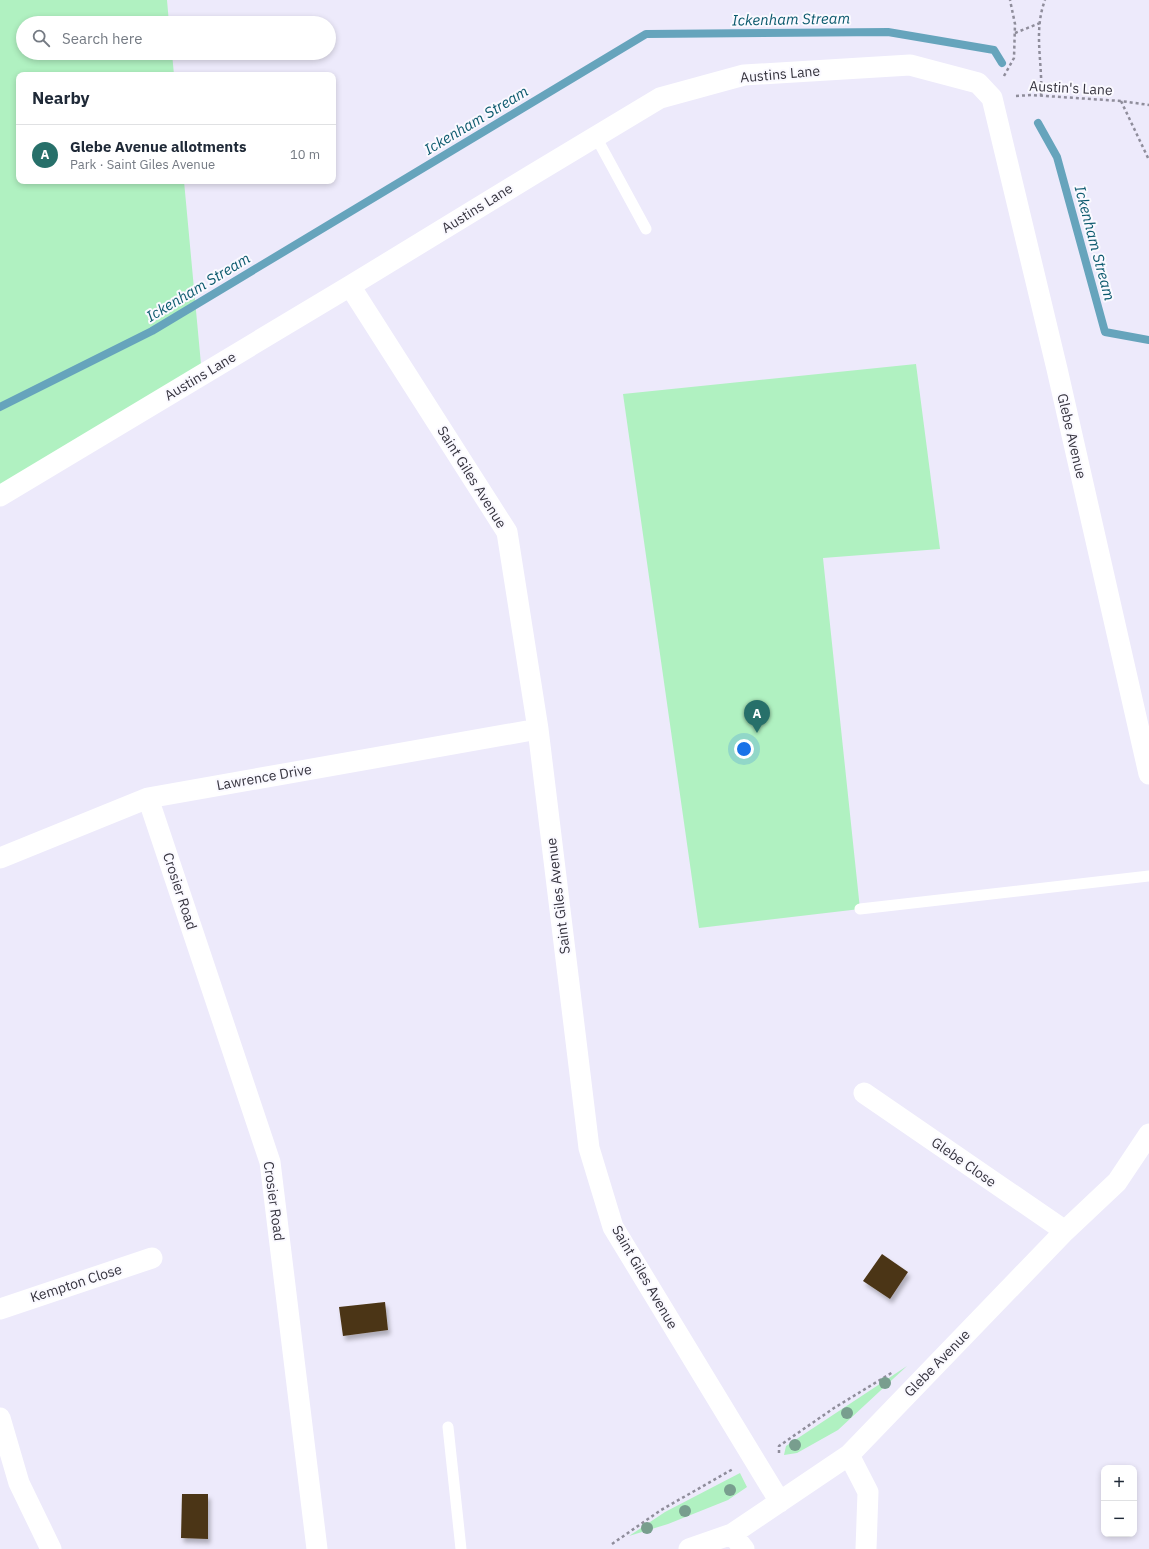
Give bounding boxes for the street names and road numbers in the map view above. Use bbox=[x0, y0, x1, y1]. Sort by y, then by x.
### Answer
street label: Austins Lane bbox=[739, 62, 821, 86]
street label: Austin's Lane bbox=[1029, 77, 1113, 99]
street label: Austins Lane bbox=[438, 179, 516, 237]
street label: Austins Lane bbox=[161, 347, 239, 404]
street label: Glebe Avenue bbox=[1053, 392, 1091, 481]
street label: Saint Giles Avenue bbox=[433, 423, 511, 532]
street label: Lawrence Drive bbox=[215, 760, 313, 794]
street label: Saint Giles Avenue bbox=[542, 837, 574, 955]
street label: Crosier Road bbox=[159, 850, 201, 932]
street label: Glebe Close bbox=[928, 1133, 1000, 1191]
street label: Crosier Road bbox=[260, 1160, 288, 1242]
street label: Saint Giles Avenue bbox=[608, 1222, 682, 1332]
street label: Kempton Close bbox=[28, 1260, 124, 1306]
street label: Glebe Avenue bbox=[900, 1325, 974, 1401]

